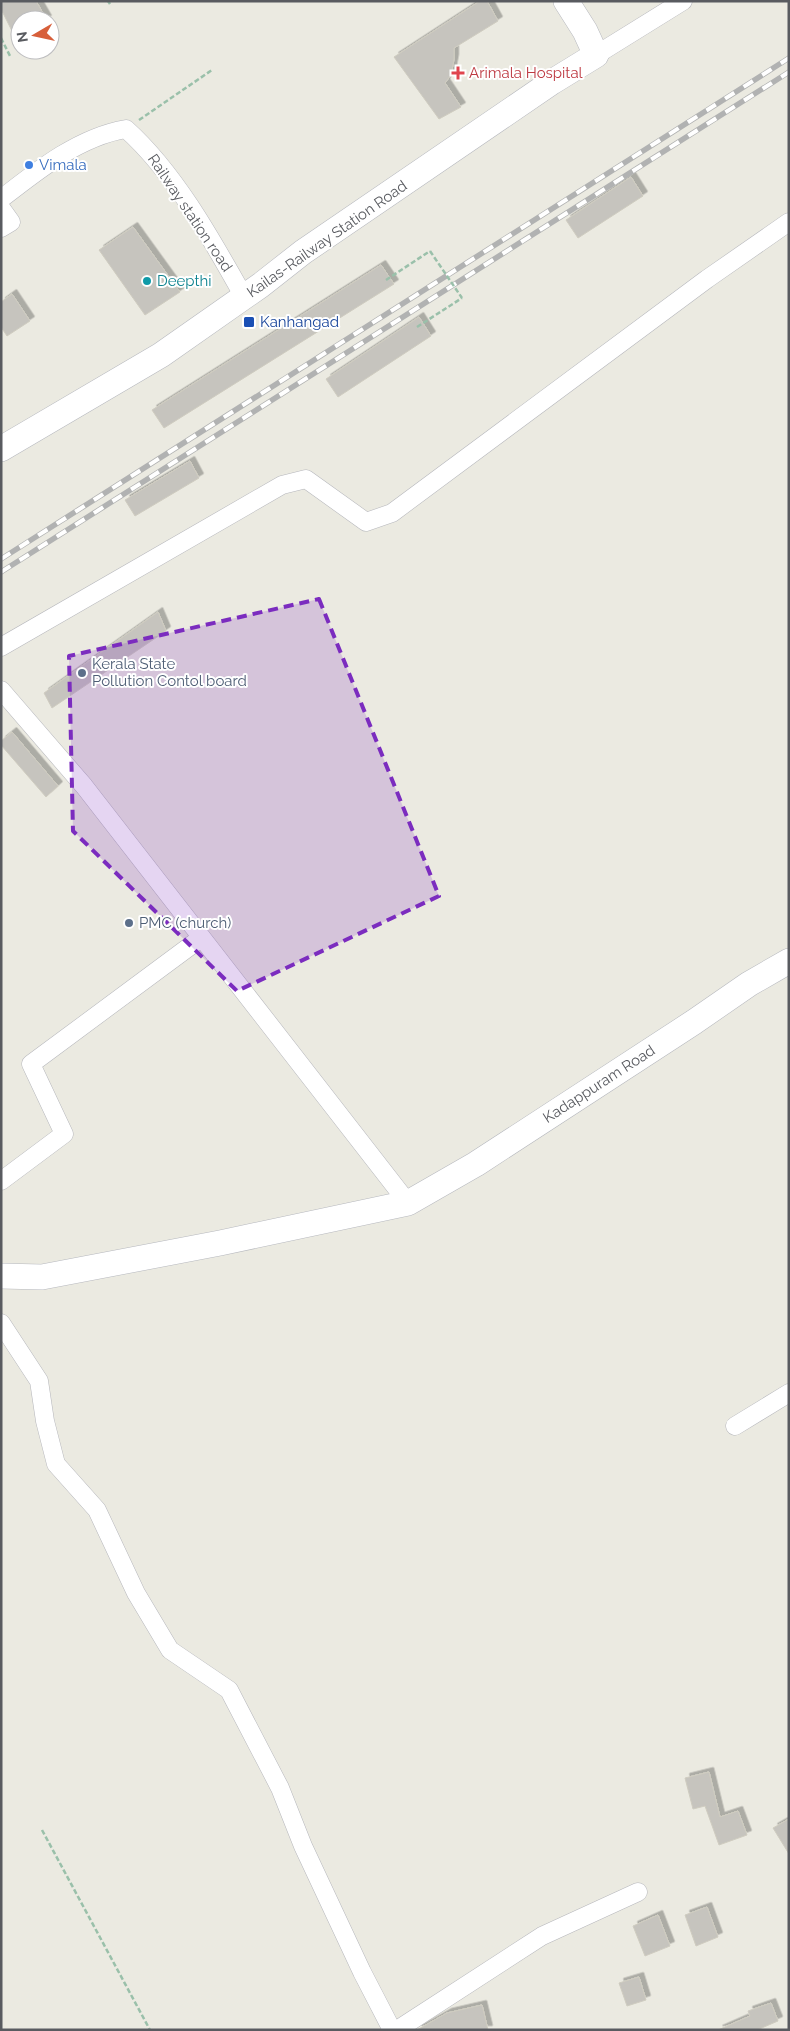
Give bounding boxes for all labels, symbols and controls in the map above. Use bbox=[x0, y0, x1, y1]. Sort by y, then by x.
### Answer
north arrow bbox=[10, 10, 60, 60]
text: N bbox=[13, 31, 31, 44]
place label: Arimala Hospital bbox=[469, 64, 584, 82]
marker: Arimala Hospital bbox=[451, 66, 465, 80]
street label: Railway station road bbox=[144, 151, 236, 275]
place label: Vimala bbox=[39, 156, 87, 174]
marker: Vimala bbox=[23, 159, 35, 171]
street label: Kailas-Railway Station Road bbox=[244, 177, 410, 301]
place label: Deepthi bbox=[157, 272, 212, 290]
marker: Deepthi bbox=[141, 275, 153, 287]
place label: Kanhangad bbox=[260, 313, 339, 331]
marker: Kanhangad bbox=[242, 315, 256, 329]
place label: Kerala State Pollution Contol board bbox=[92, 655, 247, 690]
marker: Kerala State Pollution Contol board bbox=[76, 667, 88, 679]
place label: PMC (church) bbox=[139, 914, 231, 932]
marker: PMC (church) bbox=[123, 917, 135, 929]
street label: Kadappuram Road bbox=[540, 1041, 658, 1127]

